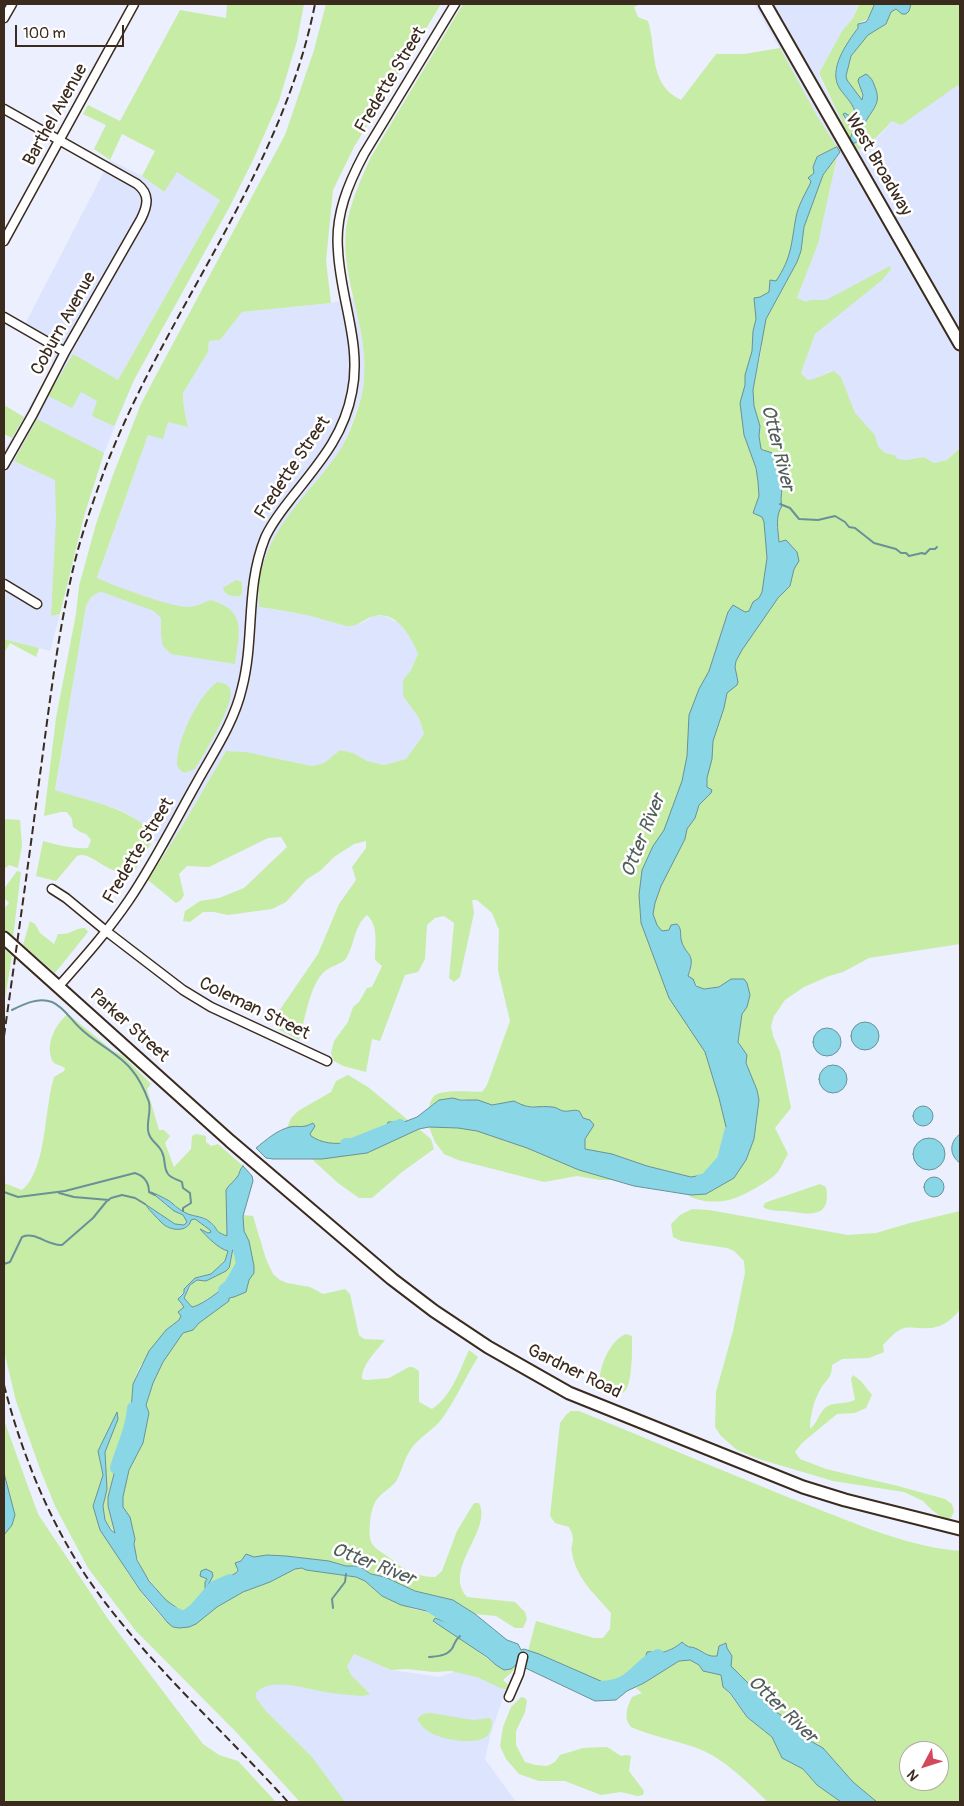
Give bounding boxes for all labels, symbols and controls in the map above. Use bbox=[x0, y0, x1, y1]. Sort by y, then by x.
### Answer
scale bar bbox=[18, 15, 126, 47]
street label: Fredette Street bbox=[351, 23, 431, 137]
text: 100 m bbox=[23, 24, 66, 43]
street label: Barthel Avenue bbox=[19, 60, 93, 170]
street label: West Broadway bbox=[840, 110, 916, 220]
street label: Coburn Avenue bbox=[27, 269, 101, 379]
water label: Otter River bbox=[755, 403, 799, 493]
street label: Fredette Street bbox=[251, 412, 335, 524]
water label: Otter River bbox=[617, 791, 671, 881]
street label: Fredette Street bbox=[99, 794, 179, 908]
street label: Coleman Street bbox=[195, 973, 313, 1045]
street label: Parker Street bbox=[85, 985, 173, 1067]
street label: Gardner Road bbox=[523, 1340, 625, 1404]
water label: Otter River bbox=[328, 1539, 418, 1591]
water label: Otter River bbox=[743, 1671, 821, 1749]
north arrow bbox=[899, 1741, 949, 1791]
text: N bbox=[903, 1766, 922, 1784]

